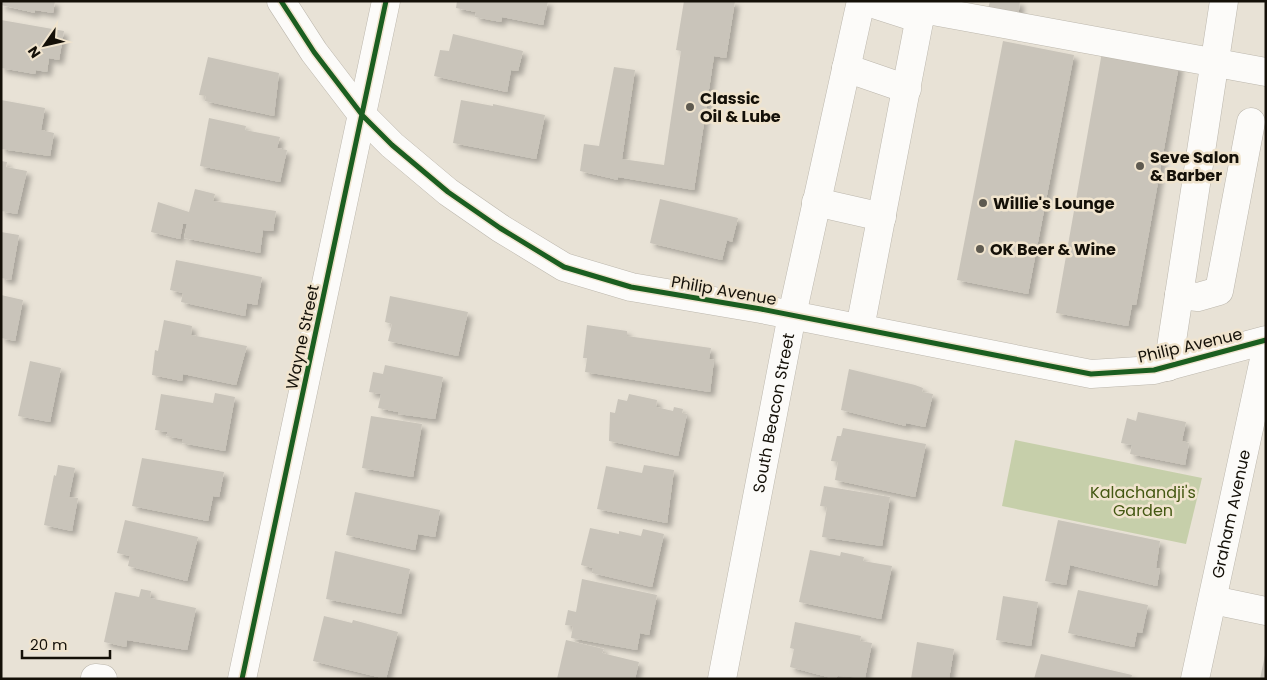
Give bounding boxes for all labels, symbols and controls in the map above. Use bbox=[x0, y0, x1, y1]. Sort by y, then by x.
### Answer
north arrow bbox=[20, 20, 70, 70]
text: N bbox=[23, 42, 45, 62]
place label: Classic Oil & Lube bbox=[700, 87, 781, 128]
marker: Classic Oil & Lube bbox=[684, 101, 696, 113]
place label: Seve Salon & Barber bbox=[1150, 146, 1239, 187]
marker: Seve Salon & Barber bbox=[1134, 160, 1146, 172]
place label: Willie's Lounge bbox=[993, 192, 1115, 215]
marker: Willie's Lounge bbox=[977, 197, 989, 209]
place label: OK Beer & Wine bbox=[990, 238, 1116, 261]
marker: OK Beer & Wine bbox=[974, 243, 986, 255]
street label: Philip Avenue bbox=[669, 270, 778, 311]
street label: Wayne Street bbox=[280, 282, 325, 392]
street label: Philip Avenue bbox=[1136, 322, 1245, 369]
street label: South Beacon Street bbox=[747, 331, 800, 495]
street label: Graham Avenue bbox=[1206, 447, 1256, 580]
park label: Kalachandji's Garden bbox=[1090, 481, 1196, 522]
scale bar bbox=[22, 628, 110, 660]
text: 20 m bbox=[30, 634, 68, 655]

